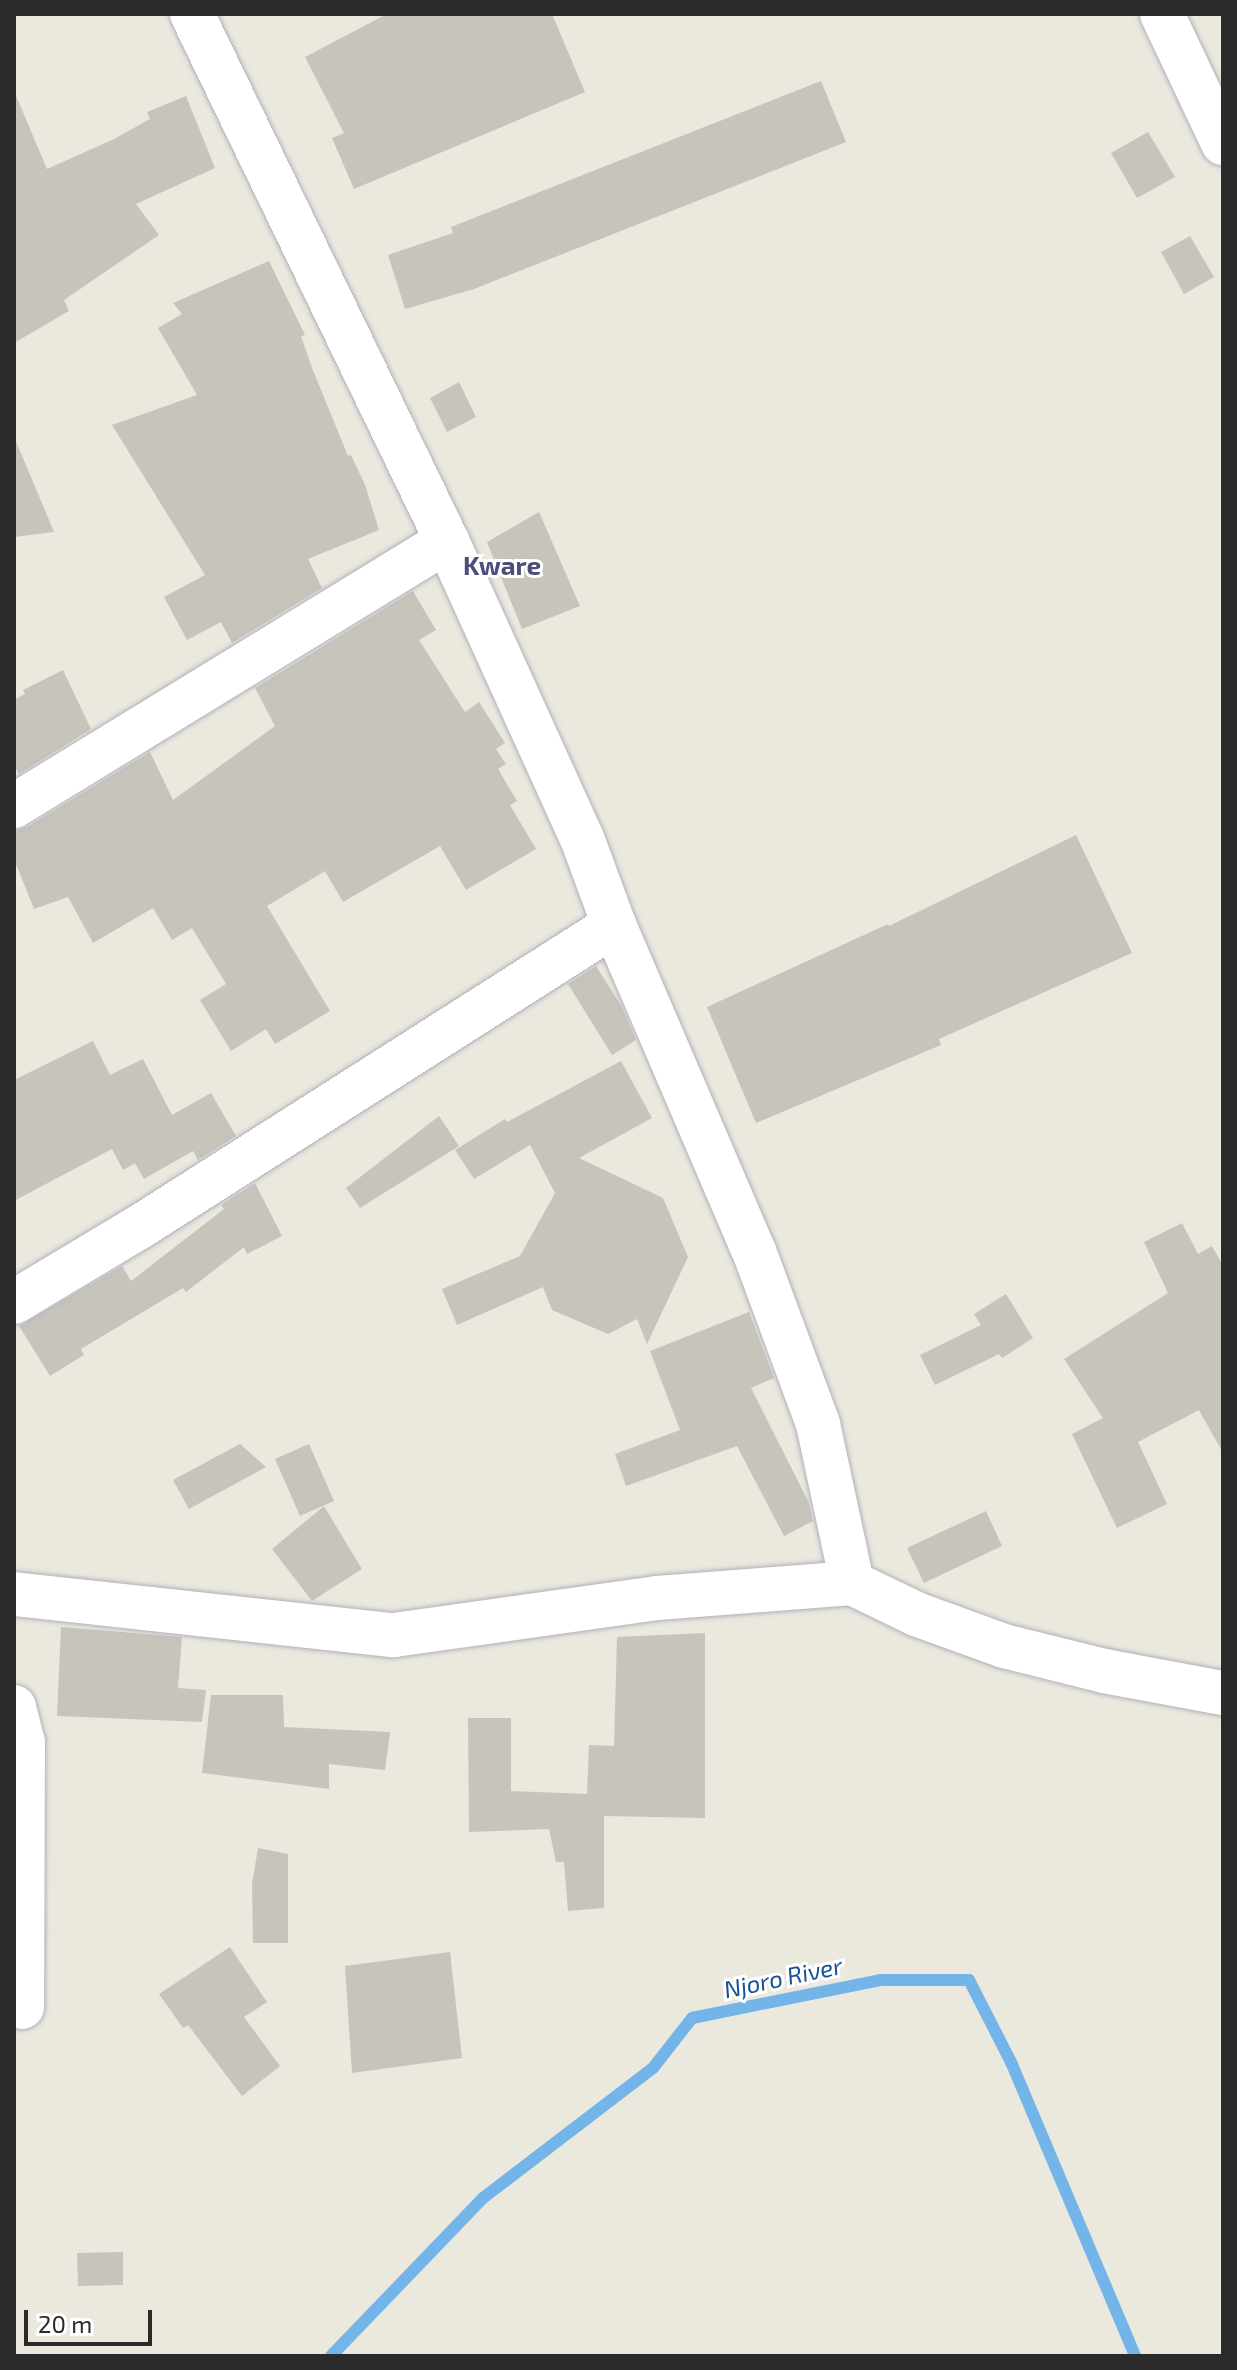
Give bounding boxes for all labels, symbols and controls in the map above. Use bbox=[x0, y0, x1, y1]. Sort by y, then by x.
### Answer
district label: Kware bbox=[463, 549, 541, 581]
water label: Njoro River bbox=[721, 1950, 845, 2004]
scale bar bbox=[28, 2294, 156, 2344]
text: 20 m bbox=[38, 2309, 92, 2338]

